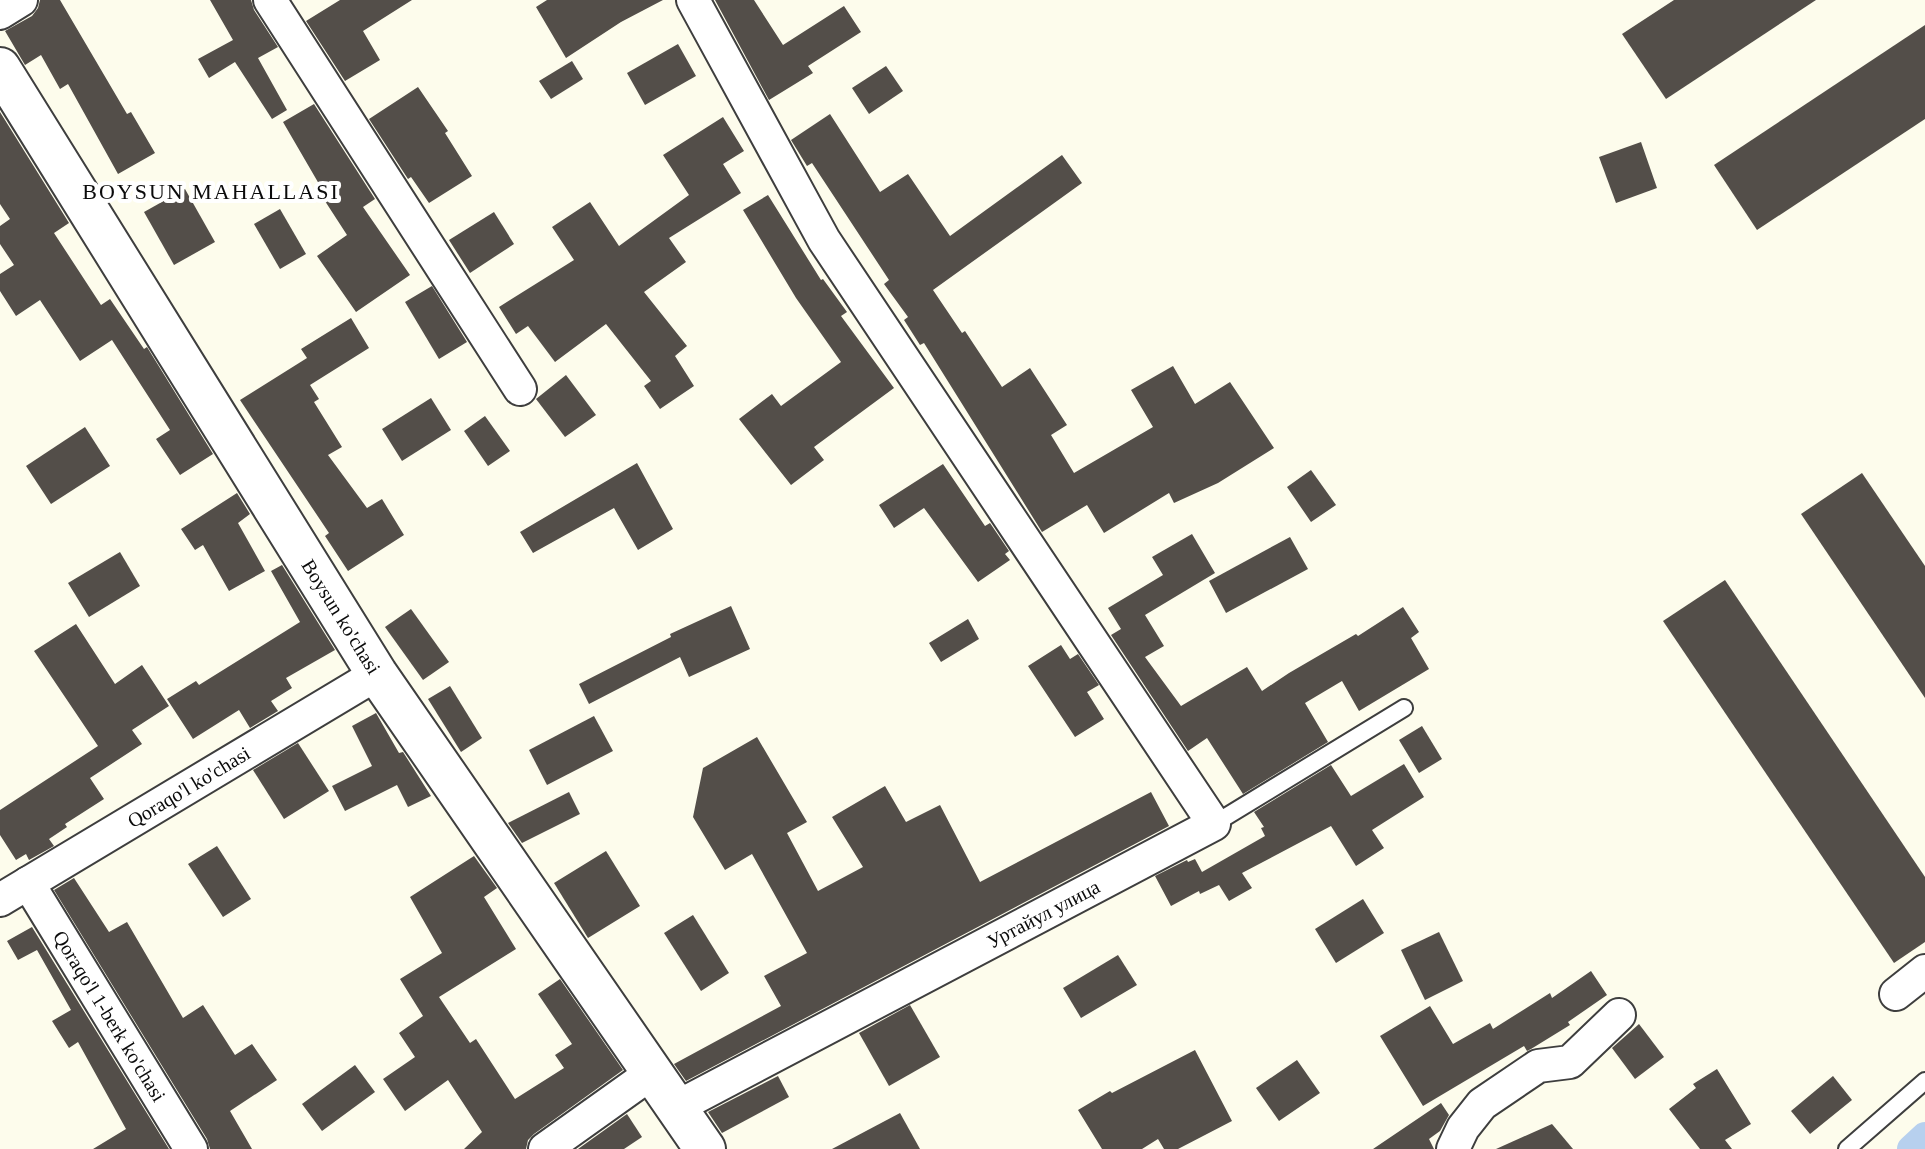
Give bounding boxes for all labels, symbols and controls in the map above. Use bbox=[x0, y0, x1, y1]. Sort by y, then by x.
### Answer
district label: BOYSUN MAHALLASI bbox=[82, 179, 340, 204]
street label: Boysun ko'chasi bbox=[297, 555, 385, 678]
street label: Qoraqo'l ko'chasi bbox=[123, 742, 254, 832]
street label: Уртайул улица bbox=[983, 875, 1103, 953]
street label: Qoraqo'l 1-berk ko'chasi bbox=[49, 927, 170, 1106]

